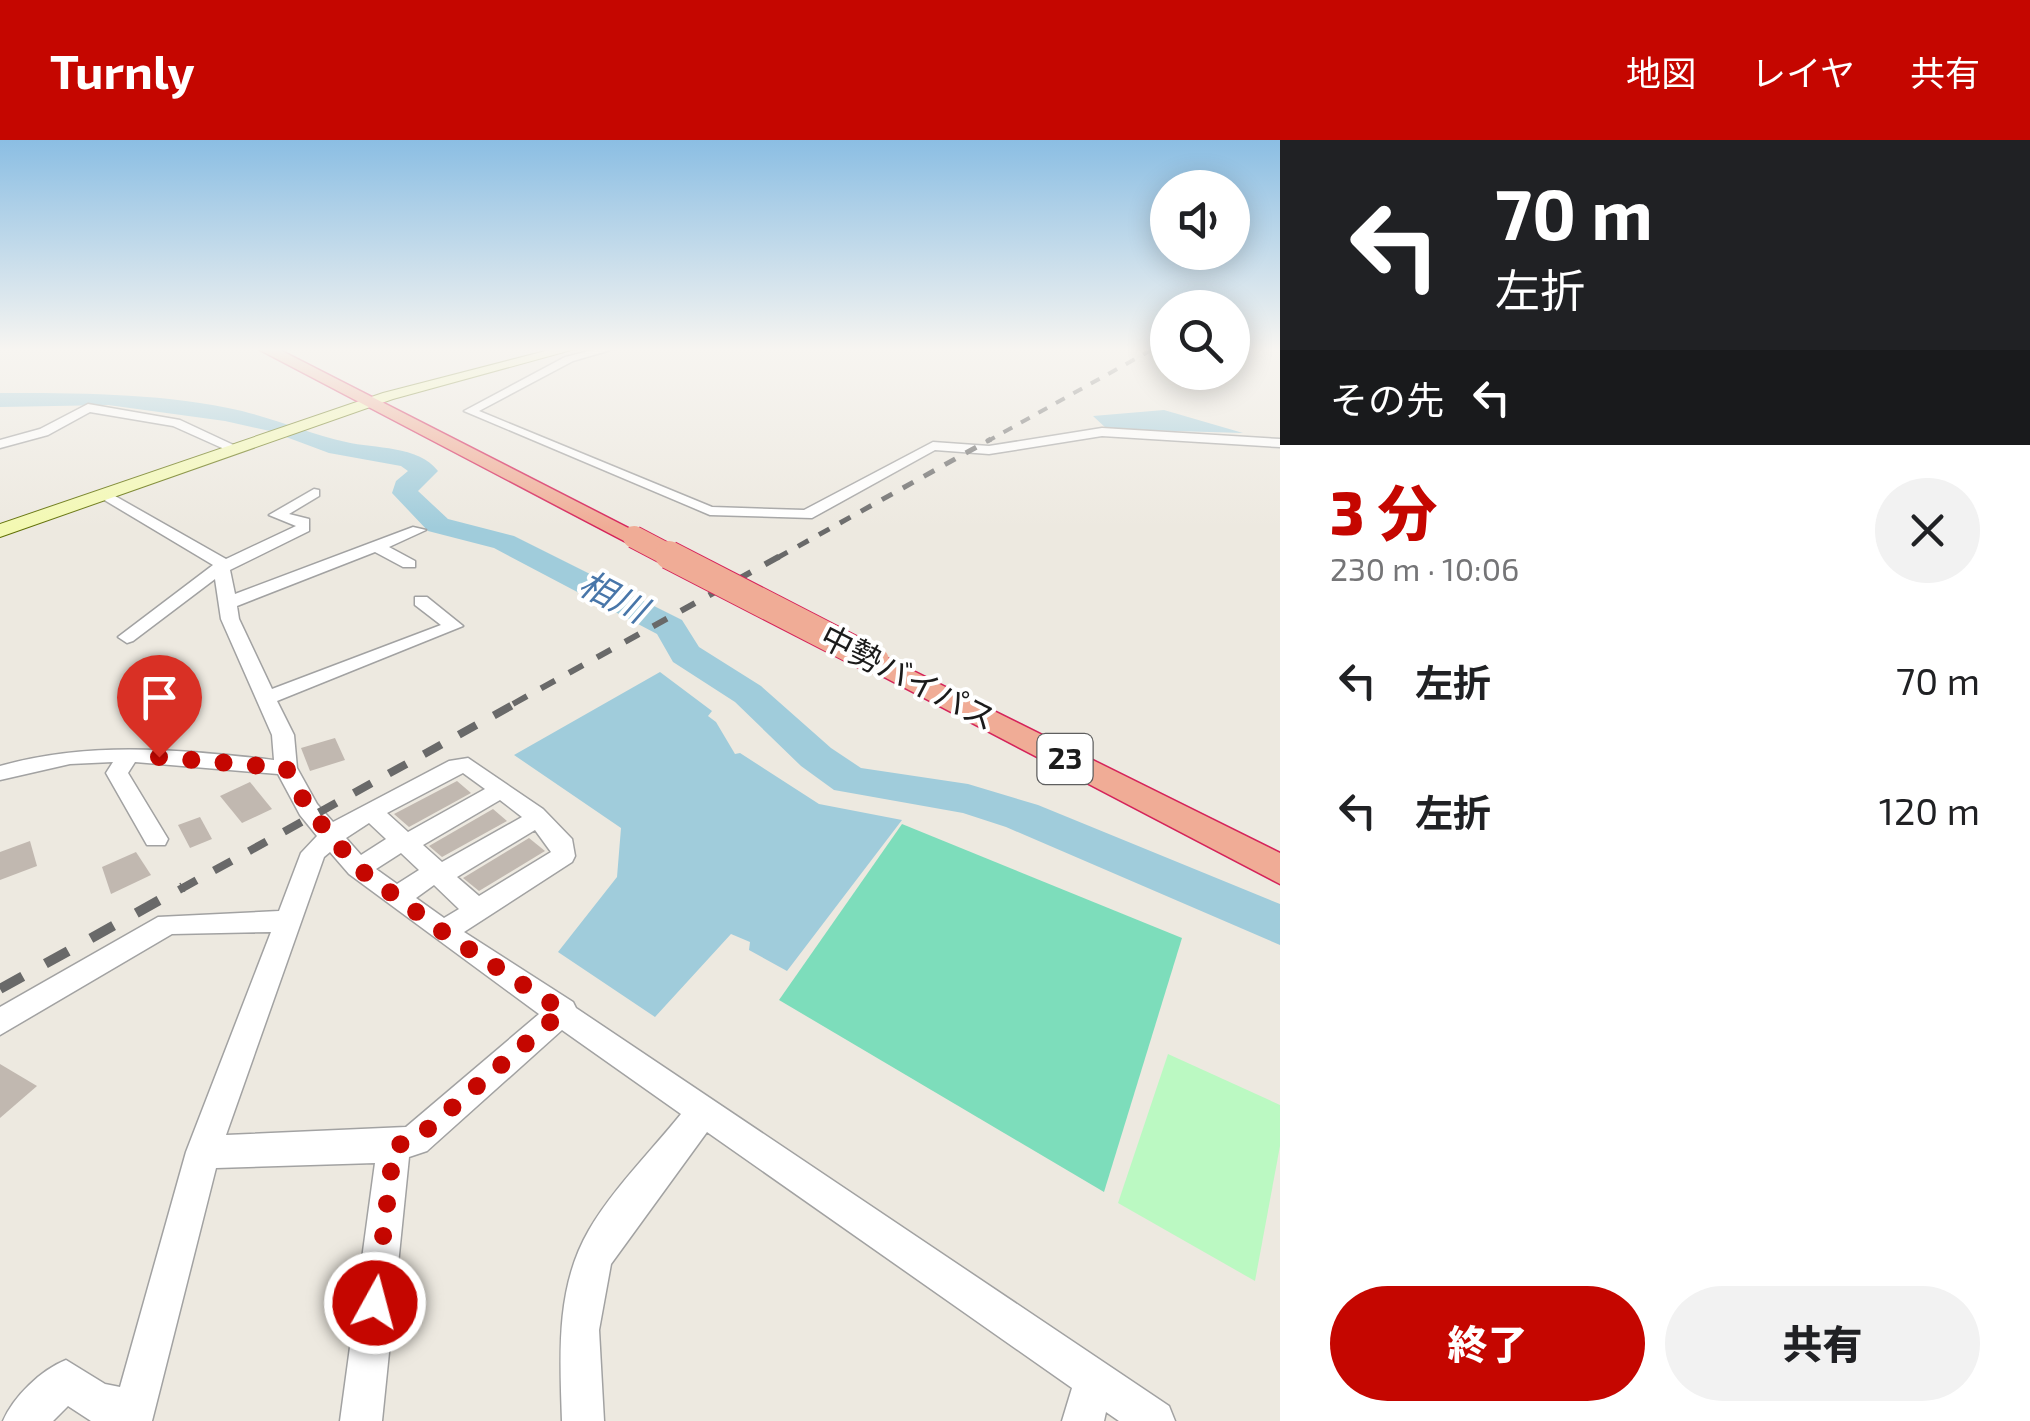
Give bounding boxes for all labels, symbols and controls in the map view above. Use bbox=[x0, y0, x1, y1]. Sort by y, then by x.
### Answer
text: Turnly bbox=[50, 41, 195, 99]
text: 地図 bbox=[1626, 51, 1696, 93]
text: レイヤ bbox=[1751, 51, 1855, 93]
text: 共有 bbox=[1910, 51, 1980, 93]
map controls bbox=[1150, 170, 1250, 390]
button: sound bbox=[1150, 170, 1250, 270]
text: 70 m bbox=[1495, 170, 1653, 254]
icon: left bbox=[1330, 180, 1460, 310]
text: 左折 bbox=[1495, 262, 1585, 316]
button: search bbox=[1150, 290, 1250, 390]
icon: left bbox=[1464, 370, 1519, 425]
text: その先 bbox=[1330, 376, 1444, 422]
text: 3 分 bbox=[1330, 475, 1437, 547]
button: close bbox=[1875, 478, 1980, 583]
text: 230 m · 10:06 bbox=[1330, 549, 1519, 587]
water label: 相川 bbox=[573, 561, 658, 632]
street label: 中勢バイパス bbox=[815, 616, 1003, 737]
icon: left bbox=[1330, 653, 1385, 708]
pin bbox=[117, 655, 202, 758]
text: 70 m bbox=[1896, 657, 1980, 703]
text: 左折 bbox=[1415, 659, 1491, 705]
icon: arrive bbox=[132, 670, 187, 725]
road number: 23 bbox=[1038, 734, 1092, 784]
icon: left bbox=[1330, 783, 1385, 838]
text: 120 m bbox=[1879, 787, 1980, 833]
text: 左折 bbox=[1415, 789, 1491, 835]
position arrow bbox=[323, 1251, 427, 1355]
button: 終了 bbox=[1330, 1286, 1645, 1401]
button: 共有 bbox=[1665, 1286, 1980, 1401]

